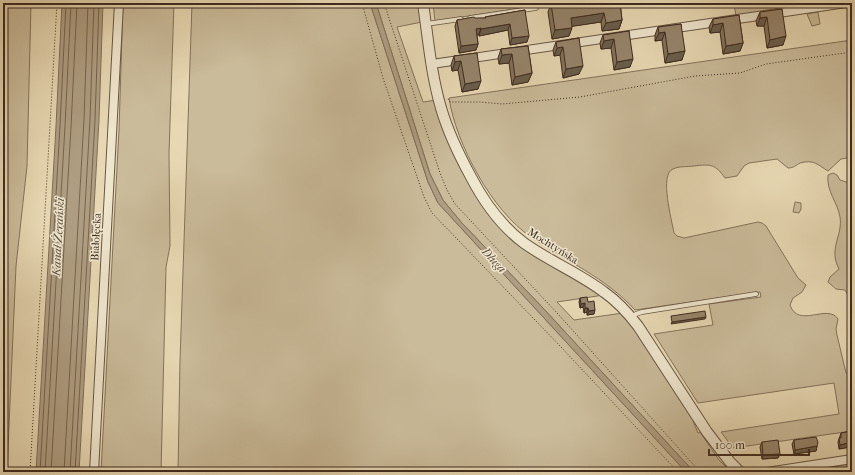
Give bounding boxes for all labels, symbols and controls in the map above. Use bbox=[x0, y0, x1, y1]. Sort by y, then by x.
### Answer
water label: Kanał Żerański bbox=[47, 196, 67, 278]
street label: Białołęcka bbox=[88, 212, 104, 261]
street label: Mochtyńska bbox=[525, 225, 582, 267]
water label: Długa bbox=[478, 244, 509, 275]
scale bar bbox=[709, 431, 809, 457]
text: 100 m bbox=[715, 438, 745, 452]

